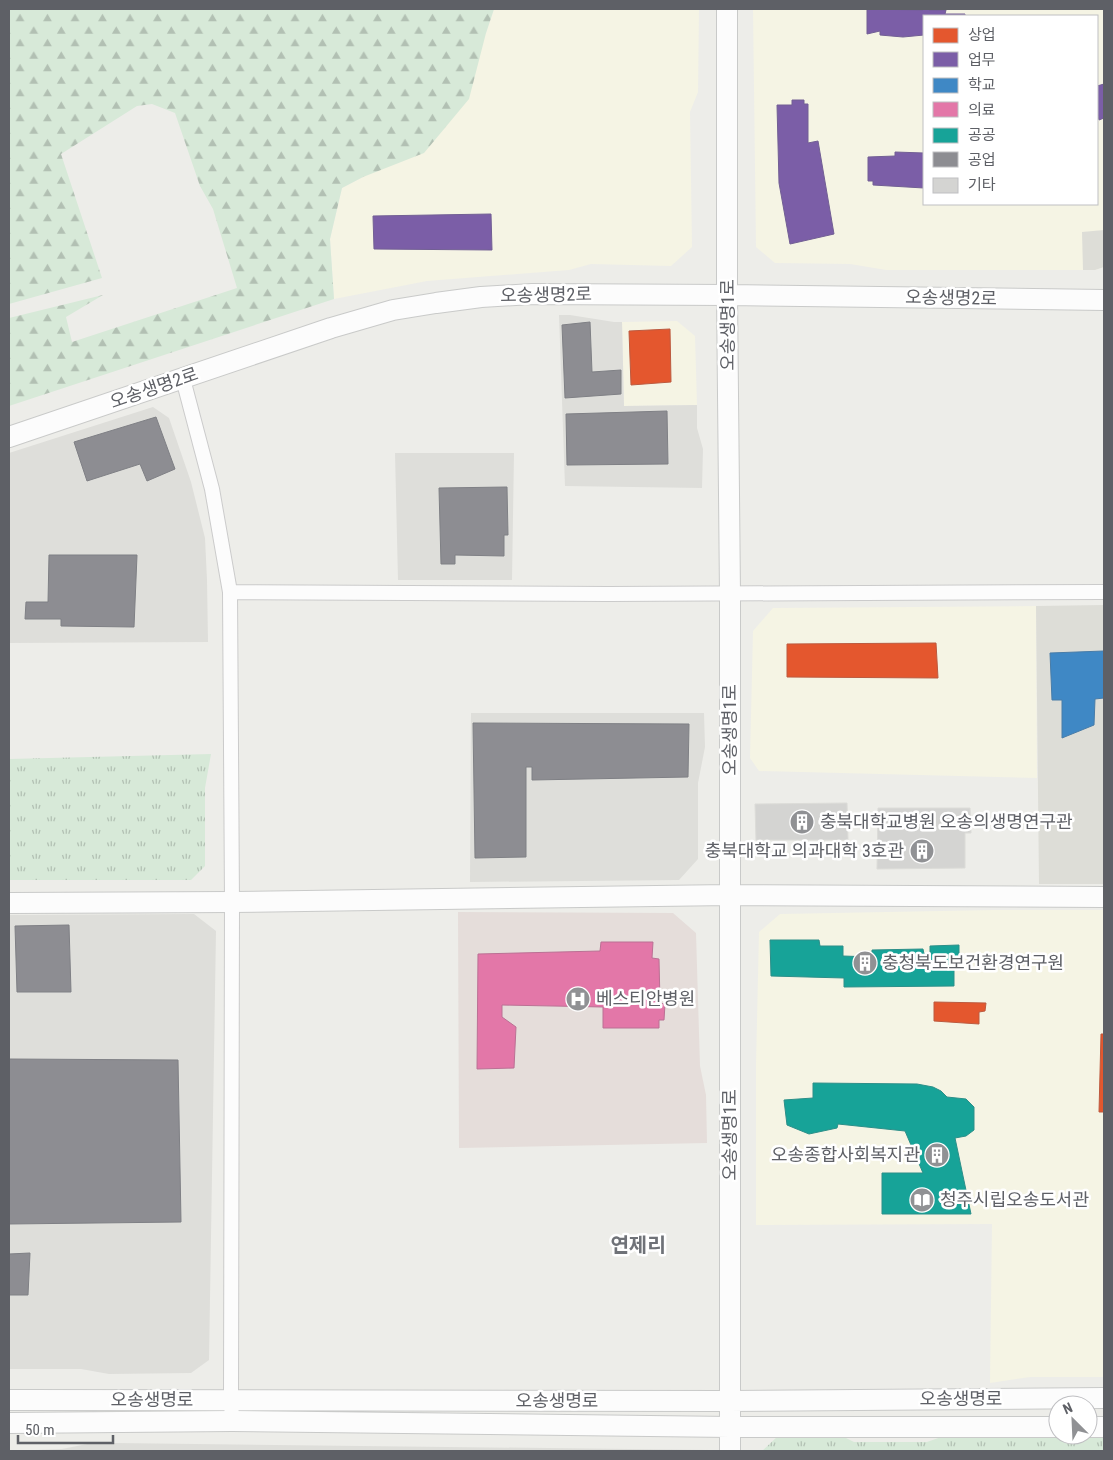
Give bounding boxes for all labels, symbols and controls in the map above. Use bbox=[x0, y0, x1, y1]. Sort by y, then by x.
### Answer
legend bbox=[923, 15, 1098, 205]
text: 상업 bbox=[968, 26, 996, 44]
text: 업무 bbox=[968, 51, 996, 69]
text: 학교 bbox=[968, 76, 996, 94]
text: 의료 bbox=[968, 101, 996, 119]
text: 공공 bbox=[968, 126, 996, 144]
text: 공업 bbox=[968, 151, 996, 169]
text: 기타 bbox=[968, 176, 996, 194]
street label: 오송생명1로 bbox=[717, 279, 738, 371]
street label: 오송생명2로 bbox=[500, 283, 592, 306]
street label: 오송생명2로 bbox=[905, 286, 997, 309]
street label: 오송생명2로 bbox=[107, 363, 201, 412]
street label: 오송생명1로 bbox=[719, 684, 740, 776]
building icon: 충북대학교병원 오송의생명연구관 bbox=[789, 809, 815, 835]
place label: 충북대학교병원 오송의생명연구관 bbox=[820, 811, 1073, 832]
building icon: 충북대학교 의과대학 3호관 bbox=[909, 838, 935, 864]
place label: 충북대학교 의과대학 3호관 bbox=[705, 840, 904, 861]
building icon: 충청북도보건환경연구원 bbox=[852, 950, 878, 976]
place label: 충청북도보건환경연구원 bbox=[882, 952, 1064, 973]
hospital icon: 베스티안병원 bbox=[565, 986, 591, 1012]
place label: 베스티안병원 bbox=[596, 988, 695, 1009]
street label: 오송생명1로 bbox=[719, 1089, 740, 1181]
building icon: 오송종합사회복지관 bbox=[924, 1142, 950, 1168]
place label: 오송종합사회복지관 bbox=[771, 1144, 920, 1165]
library icon: 청주시립오송도서관 bbox=[909, 1187, 935, 1213]
place label: 청주시립오송도서관 bbox=[940, 1189, 1089, 1210]
district label: 연제리 bbox=[610, 1233, 666, 1257]
street label: 오송생명로 bbox=[920, 1388, 1002, 1409]
street label: 오송생명로 bbox=[111, 1389, 193, 1410]
street label: 오송생명로 bbox=[516, 1390, 598, 1411]
north arrow bbox=[1048, 1395, 1098, 1445]
text: N bbox=[1061, 1399, 1075, 1417]
scale bar bbox=[18, 1412, 112, 1444]
text: 50 m bbox=[25, 1421, 55, 1439]

